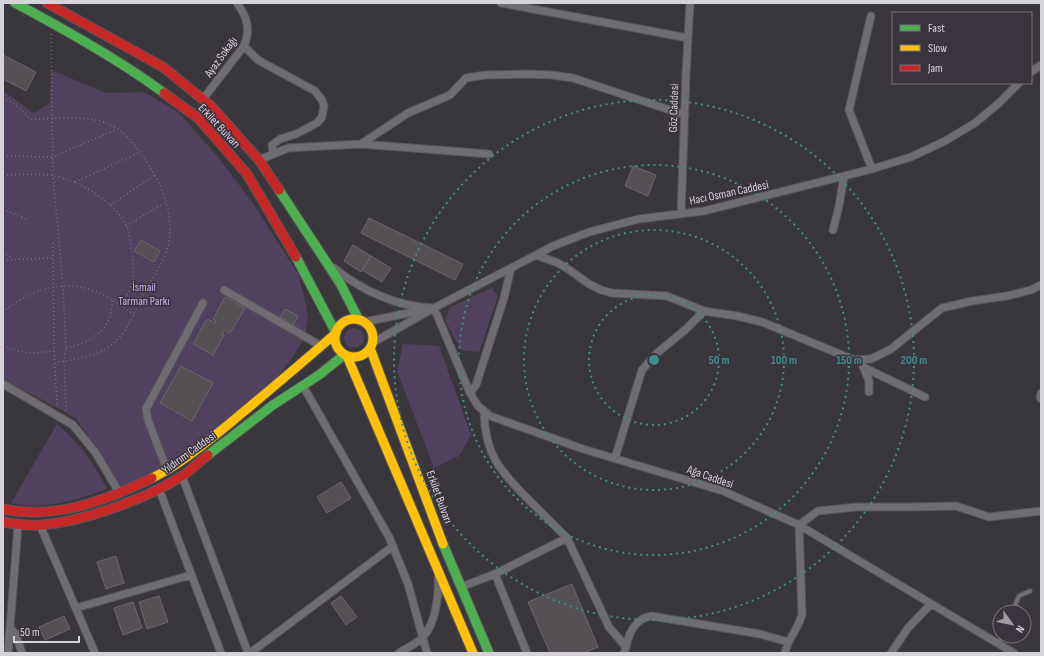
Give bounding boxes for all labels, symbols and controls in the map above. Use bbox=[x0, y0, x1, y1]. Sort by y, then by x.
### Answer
legend bbox=[892, 12, 1032, 84]
text: Fast bbox=[928, 21, 945, 36]
street label: Ayaz Sokağı bbox=[201, 34, 241, 81]
text: Slow bbox=[928, 41, 947, 56]
text: Jam bbox=[927, 61, 943, 76]
street label: Göz Caddesi bbox=[666, 83, 682, 133]
street label: Erkilet Bulvarı bbox=[195, 101, 243, 151]
street label: Hacı Osman Caddesi bbox=[688, 177, 770, 209]
park label: İsmail Tarman Parkı bbox=[118, 280, 170, 309]
centre of rings bbox=[647, 353, 661, 367]
text: 50 m bbox=[709, 353, 729, 368]
text: 100 m bbox=[771, 353, 797, 368]
text: 150 m bbox=[836, 353, 862, 368]
text: 200 m bbox=[901, 353, 927, 368]
street label: Yıldırım Caddesi bbox=[159, 428, 219, 478]
street label: Ağa Caddesi bbox=[684, 462, 735, 492]
street label: Erkilet Bulvarı bbox=[423, 469, 455, 525]
north arrow bbox=[992, 604, 1032, 644]
scale bar bbox=[14, 618, 79, 644]
text: N bbox=[1013, 623, 1027, 635]
text: 50 m bbox=[20, 625, 40, 640]

